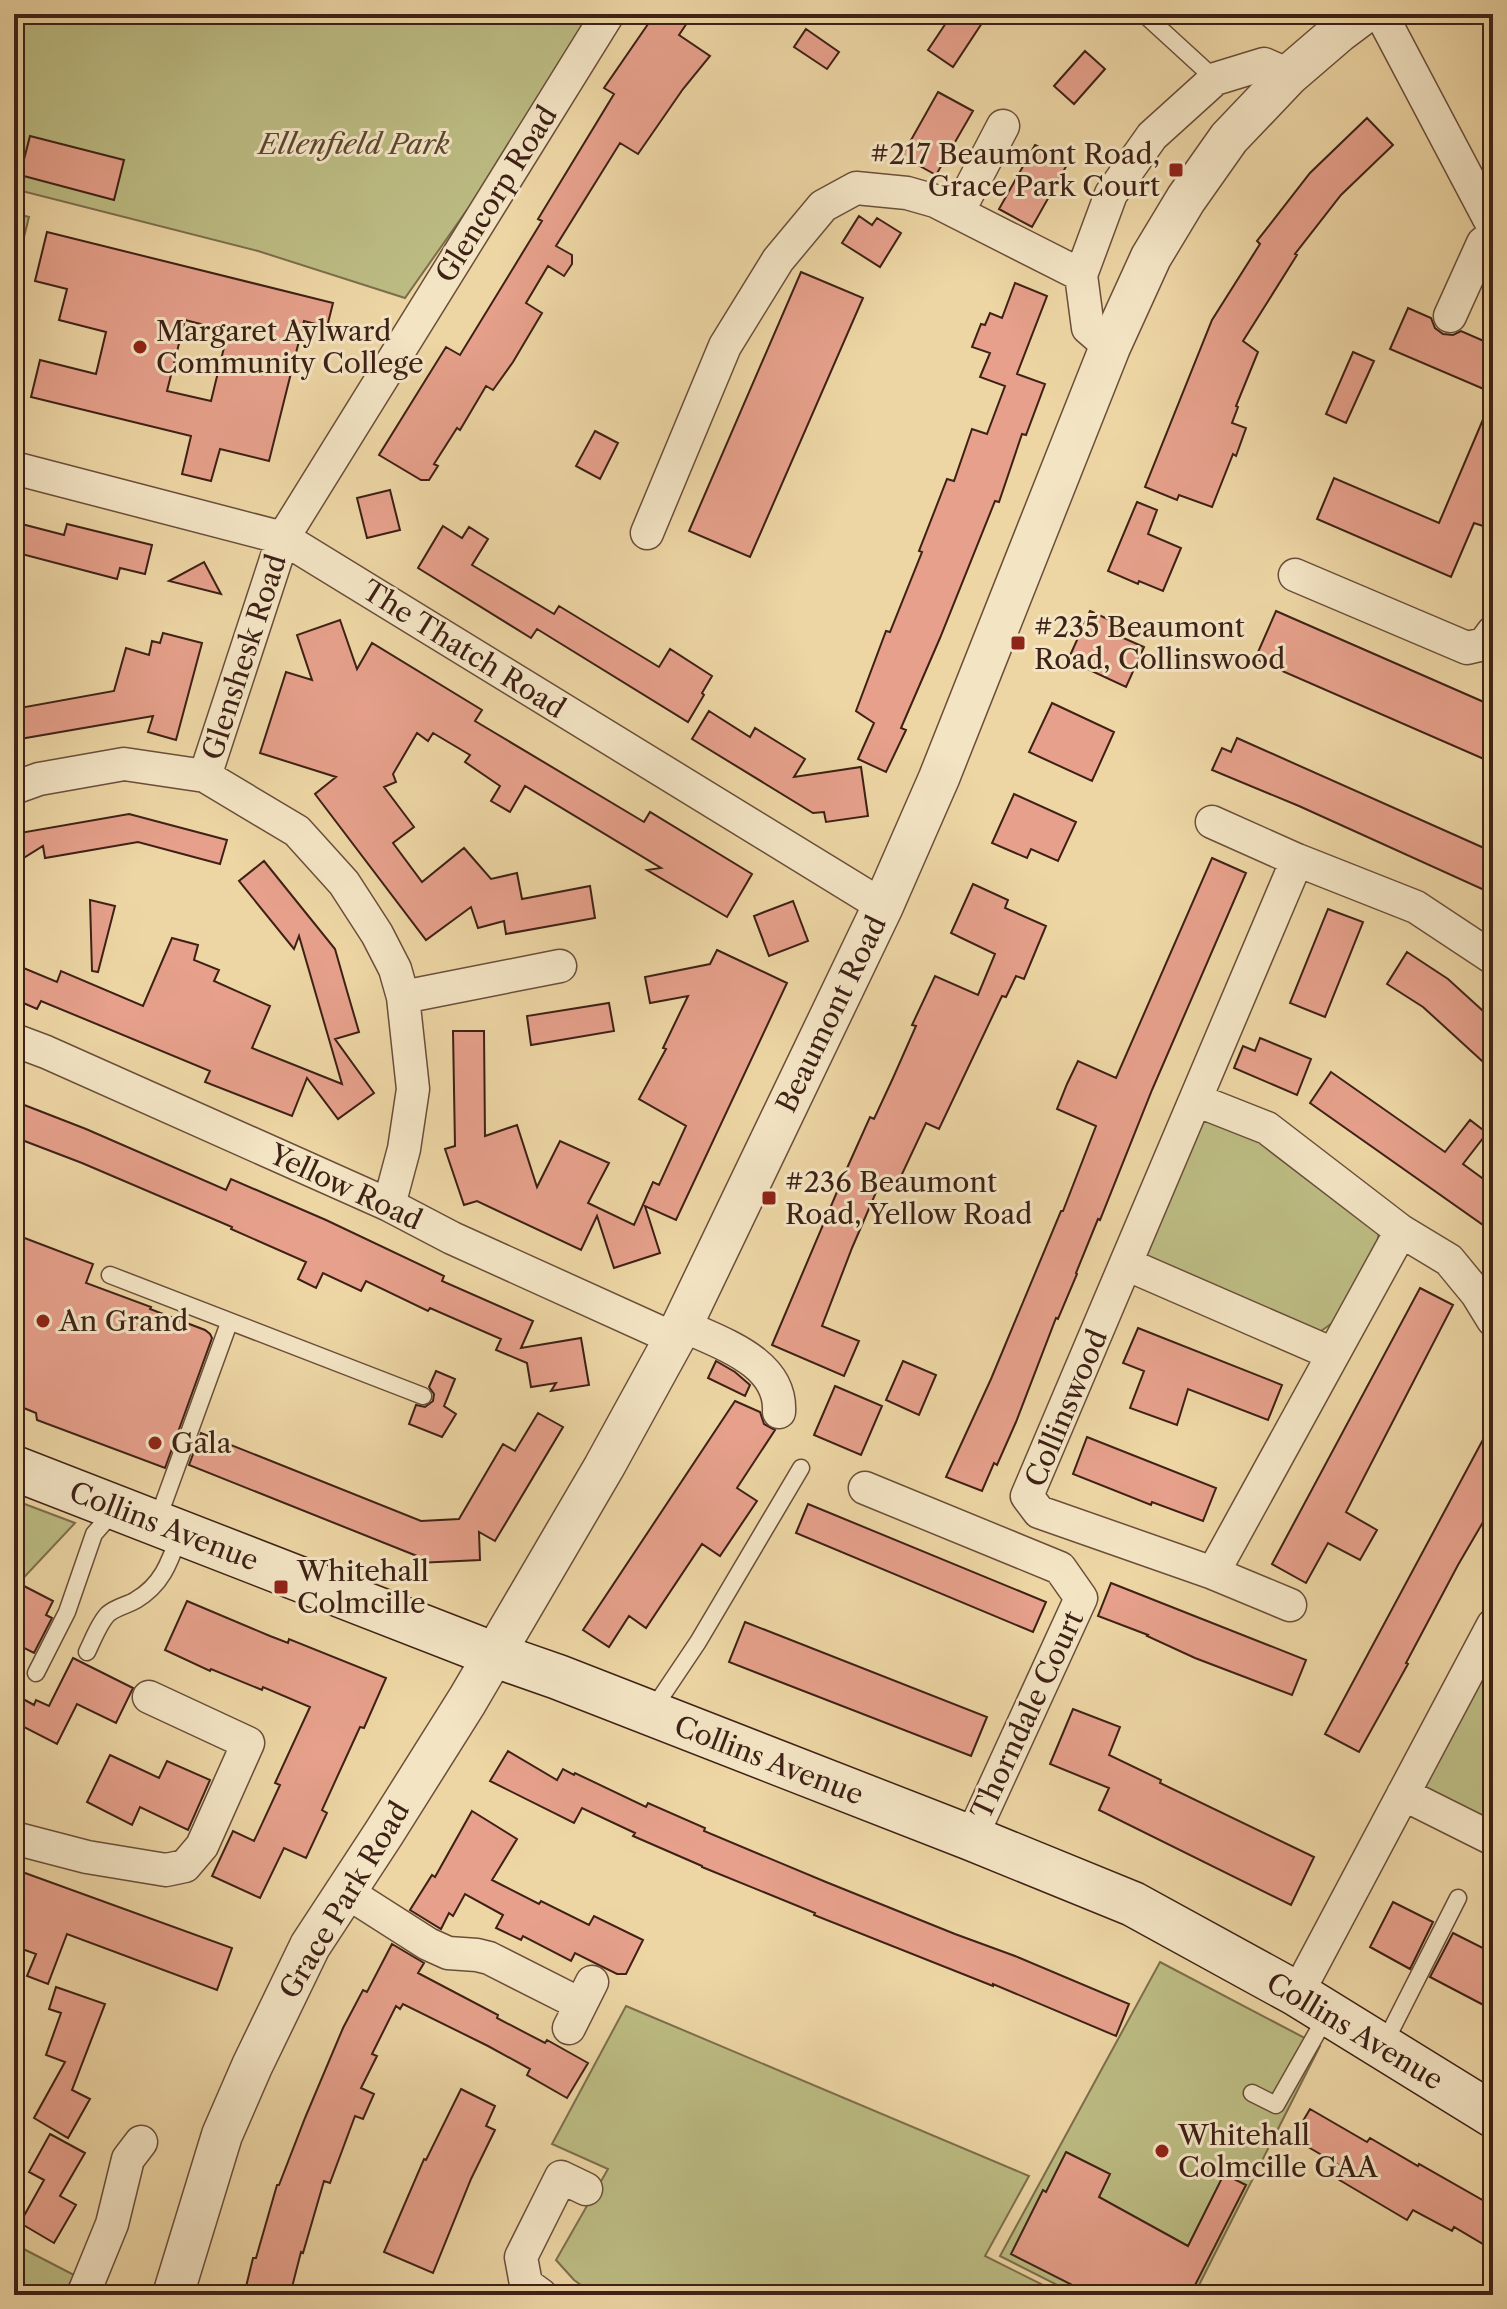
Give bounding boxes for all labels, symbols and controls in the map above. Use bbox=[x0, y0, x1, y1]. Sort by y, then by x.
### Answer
street label: Glencorp Road bbox=[428, 99, 564, 289]
park label: Ellenfield Park bbox=[257, 127, 450, 161]
place label: #217 Beaumont Road, Grace Park Court bbox=[870, 137, 1160, 203]
marker: #217 Beaumont Road, Grace Park Court bbox=[1167, 161, 1185, 179]
place label: Margaret Aylward Community College bbox=[156, 314, 424, 380]
marker: Margaret Aylward Community College bbox=[131, 338, 149, 356]
street label: Glenshesk Road bbox=[195, 550, 293, 764]
street label: The Thatch Road bbox=[356, 573, 572, 725]
place label: #235 Beaumont Road, Collinswood bbox=[1034, 610, 1285, 676]
marker: #235 Beaumont Road, Collinswood bbox=[1009, 634, 1027, 652]
street label: Beaumont Road bbox=[769, 910, 893, 1118]
street label: Yellow Road bbox=[263, 1136, 428, 1237]
place label: #236 Beaumont Road, Yellow Road bbox=[785, 1165, 1032, 1231]
marker: #236 Beaumont Road, Yellow Road bbox=[760, 1189, 778, 1207]
place label: An Grand bbox=[58, 1304, 188, 1338]
marker: An Grand bbox=[34, 1312, 52, 1330]
street label: Collinswood bbox=[1018, 1324, 1114, 1492]
place label: Gala bbox=[171, 1426, 232, 1460]
marker: Gala bbox=[146, 1434, 164, 1452]
street label: Collins Avenue bbox=[65, 1474, 263, 1578]
place label: Whitehall Colmcille bbox=[296, 1554, 429, 1620]
marker: Whitehall Colmcille bbox=[272, 1578, 290, 1596]
street label: Thorndale Court bbox=[964, 1605, 1090, 1825]
street label: Collins Avenue bbox=[670, 1708, 868, 1812]
street label: Grace Park Road bbox=[272, 1795, 416, 2005]
street label: Collins Avenue bbox=[1261, 1965, 1449, 2097]
place label: Whitehall Colmcille GAA bbox=[1177, 2118, 1379, 2184]
marker: Whitehall Colmcille GAA bbox=[1153, 2142, 1171, 2160]

